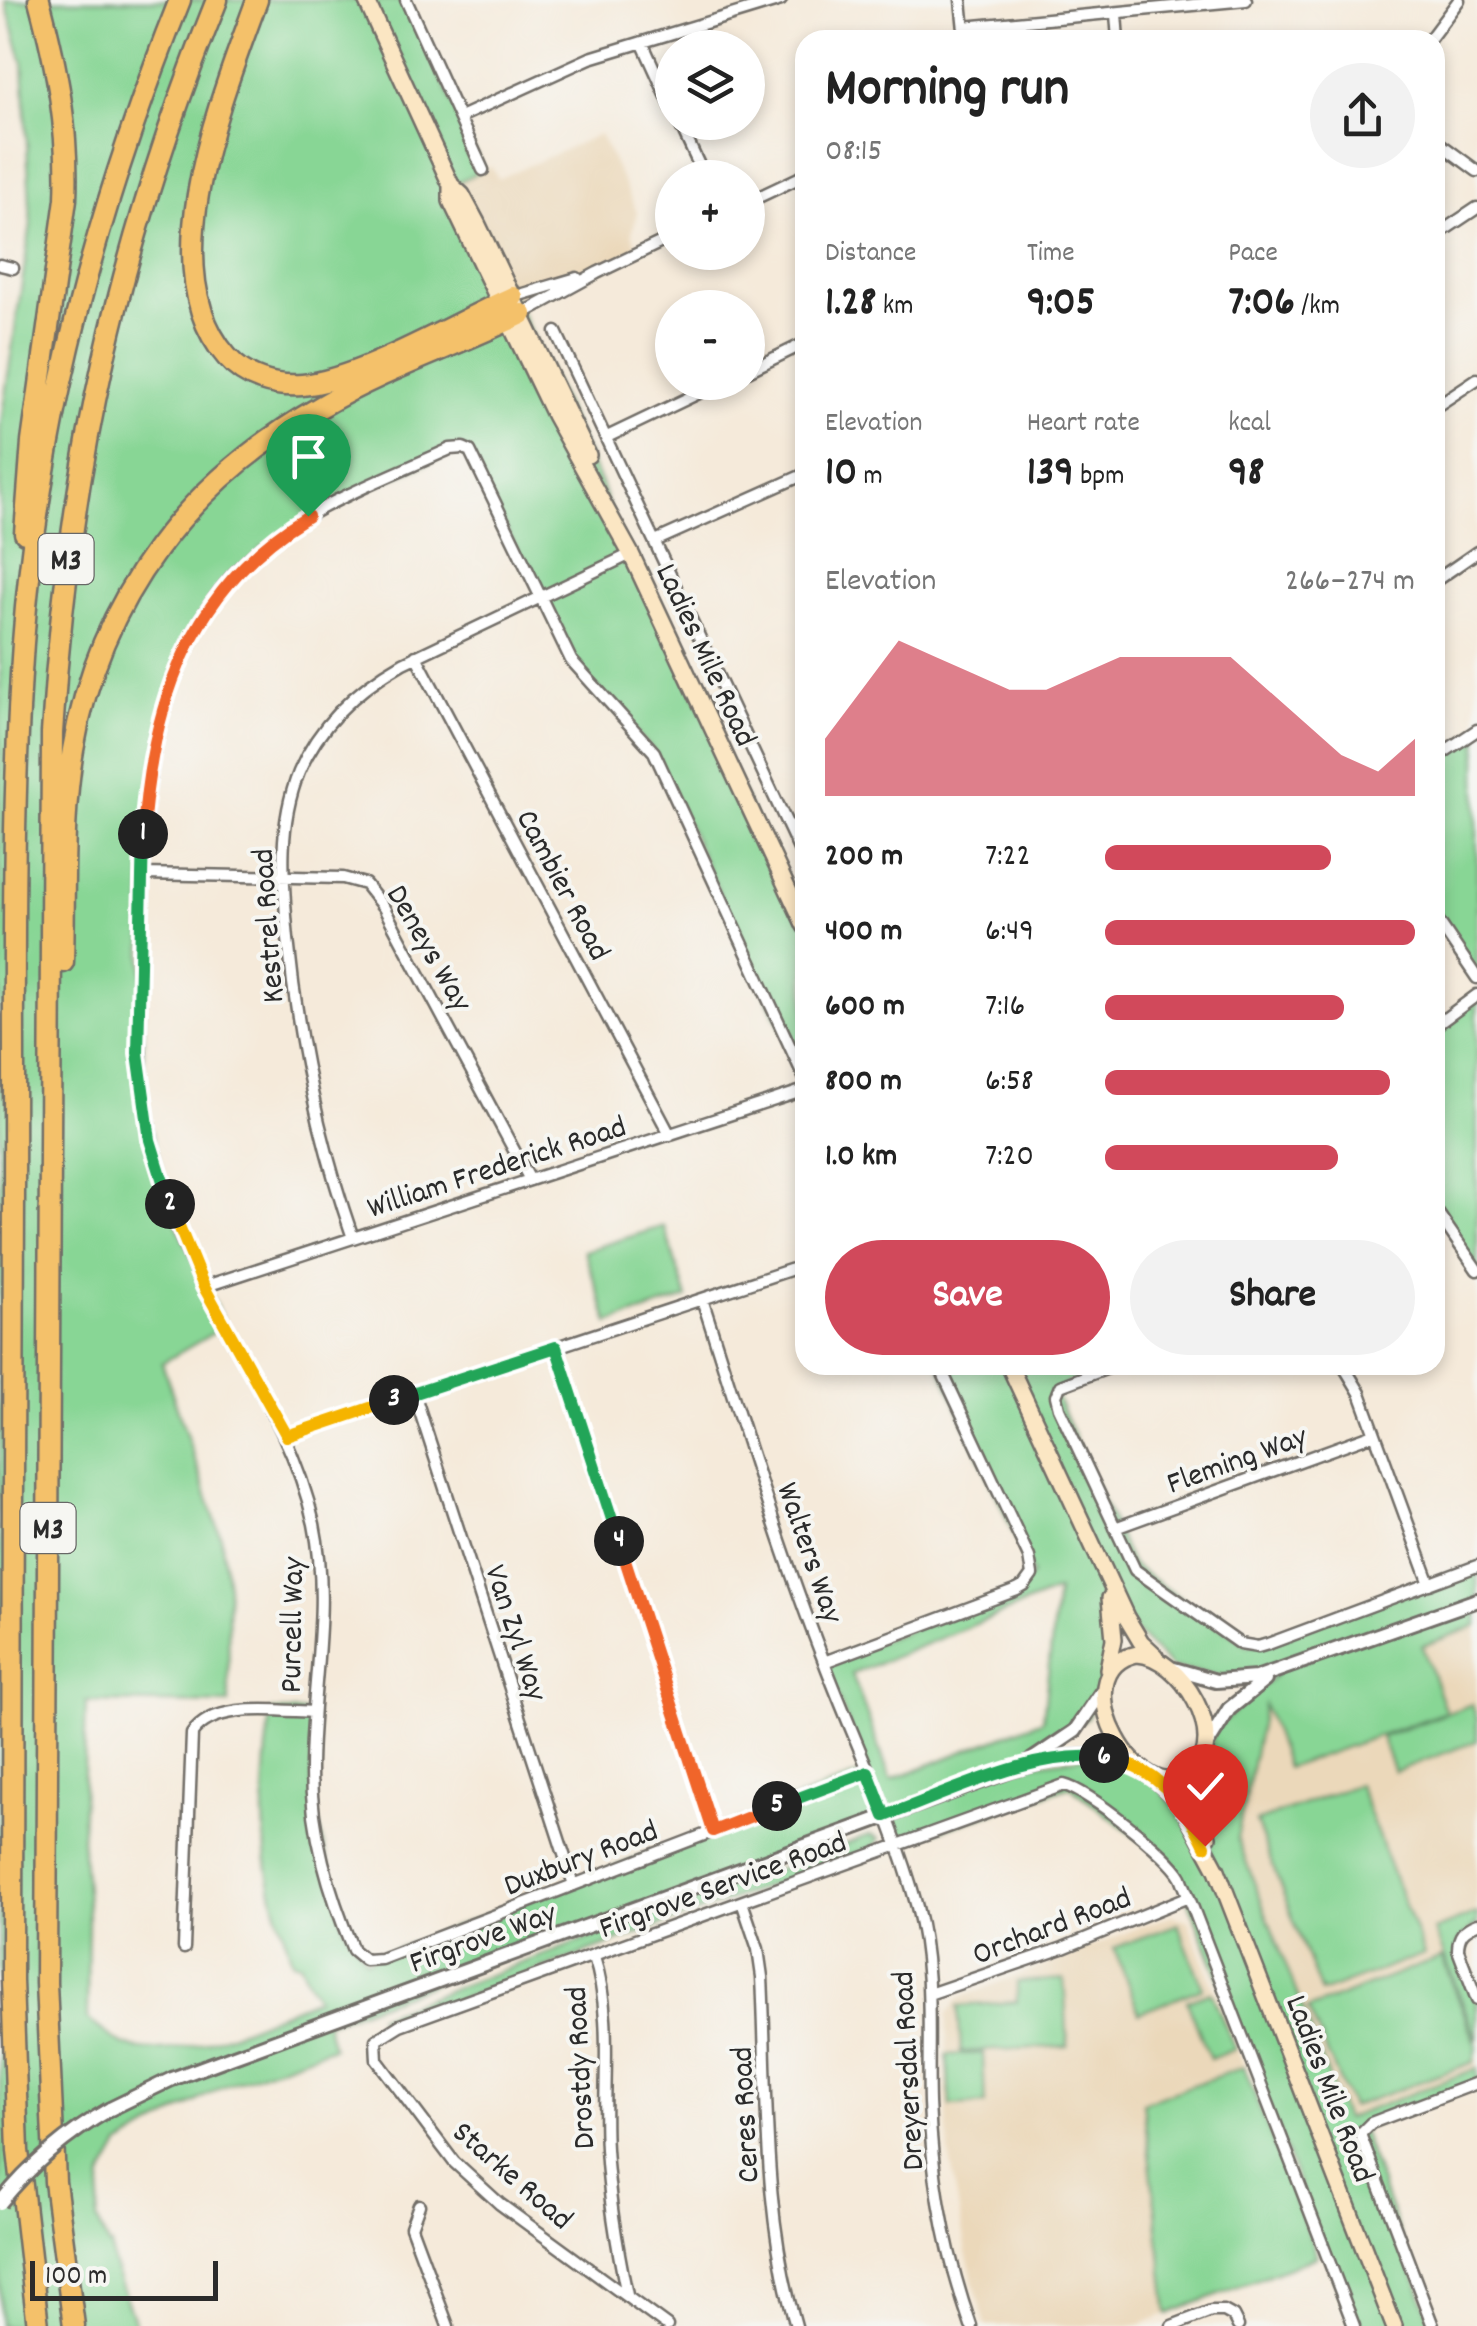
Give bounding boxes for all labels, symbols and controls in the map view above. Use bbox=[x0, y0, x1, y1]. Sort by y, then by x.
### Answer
map controls bbox=[655, 30, 765, 400]
button: layers bbox=[655, 30, 765, 140]
text: Morning run bbox=[825, 53, 1069, 132]
button: share bbox=[1310, 63, 1415, 168]
text: 08:15 bbox=[825, 130, 882, 176]
button: + bbox=[655, 160, 765, 270]
text: Distance bbox=[825, 235, 916, 275]
text: Time bbox=[1027, 235, 1075, 275]
text: Pace bbox=[1228, 235, 1278, 275]
text: 1.28 bbox=[825, 275, 876, 335]
text: 9:05 bbox=[1027, 275, 1095, 335]
text: 7:06 bbox=[1228, 275, 1295, 335]
text: km bbox=[876, 288, 914, 328]
text: /km bbox=[1295, 288, 1340, 328]
button: − bbox=[655, 290, 765, 400]
text: Elevation bbox=[825, 405, 922, 445]
text: Heart rate bbox=[1027, 405, 1140, 445]
text: kcal bbox=[1228, 405, 1271, 445]
pin bbox=[266, 414, 351, 517]
icon: arrive bbox=[281, 429, 336, 484]
text: 10 bbox=[825, 445, 857, 505]
text: 139 bbox=[1027, 445, 1074, 505]
text: 98 bbox=[1228, 445, 1264, 505]
text: m bbox=[857, 458, 883, 498]
text: bpm bbox=[1074, 458, 1124, 498]
road number: M3 bbox=[38, 534, 94, 584]
street label: Ladies Mile Road bbox=[641, 557, 766, 755]
text: Elevation bbox=[825, 560, 936, 606]
text: 266–274 m bbox=[1285, 560, 1415, 606]
street label: Cambier Road bbox=[501, 802, 620, 970]
pin: 1 bbox=[118, 809, 168, 859]
text: 1 bbox=[140, 814, 146, 854]
text: 200 m bbox=[825, 835, 903, 881]
text: 7:22 bbox=[985, 835, 1031, 881]
street label: Kestrel Road bbox=[243, 847, 299, 1005]
street label: Deneys Way bbox=[372, 878, 482, 1022]
text: 400 m bbox=[825, 910, 902, 956]
text: 6:49 bbox=[985, 910, 1034, 956]
text: 600 m bbox=[825, 985, 905, 1031]
text: 7:16 bbox=[985, 985, 1025, 1031]
text: 800 m bbox=[825, 1060, 902, 1106]
text: 6:58 bbox=[985, 1060, 1034, 1106]
street label: William Frederick Road bbox=[362, 1106, 633, 1233]
text: 1.0 km bbox=[825, 1135, 897, 1181]
text: 7:20 bbox=[985, 1135, 1034, 1181]
pin: 2 bbox=[145, 1179, 195, 1229]
text: 2 bbox=[164, 1184, 176, 1224]
button: Save bbox=[825, 1240, 1110, 1355]
button: Share bbox=[1130, 1240, 1415, 1355]
pin: 3 bbox=[369, 1375, 419, 1425]
text: 3 bbox=[388, 1380, 400, 1420]
street label: Fleming Way bbox=[1161, 1416, 1315, 1509]
street label: Walters Way bbox=[762, 1477, 853, 1631]
road number: M3 bbox=[20, 1503, 76, 1553]
pin: 4 bbox=[594, 1516, 644, 1566]
text: 4 bbox=[613, 1521, 625, 1561]
street label: Purcell Way bbox=[271, 1556, 319, 1694]
street label: Van Zyl Way bbox=[470, 1559, 557, 1709]
pin: 6 bbox=[1079, 1733, 1129, 1783]
text: 6 bbox=[1097, 1738, 1111, 1778]
pin bbox=[1163, 1744, 1248, 1847]
icon: check bbox=[1178, 1759, 1233, 1814]
pin: 5 bbox=[752, 1781, 802, 1831]
text: 5 bbox=[771, 1786, 783, 1826]
street label: Duxbury Road bbox=[498, 1810, 666, 1911]
street label: Firgrove Service Road bbox=[594, 1822, 854, 1954]
street label: Orchard Road bbox=[967, 1877, 1139, 1980]
street label: Firgrove Way bbox=[404, 1893, 565, 1989]
street label: Dreyersdal Road bbox=[883, 1970, 939, 2172]
street label: Drostdy Road bbox=[556, 1985, 610, 2150]
street label: Ladies Mile Road bbox=[1271, 1989, 1384, 2190]
street label: Ceres Road bbox=[721, 2045, 775, 2184]
street label: Starke Road bbox=[440, 2112, 581, 2243]
scale bar bbox=[30, 2256, 218, 2300]
text: 100 m bbox=[45, 2258, 107, 2298]

